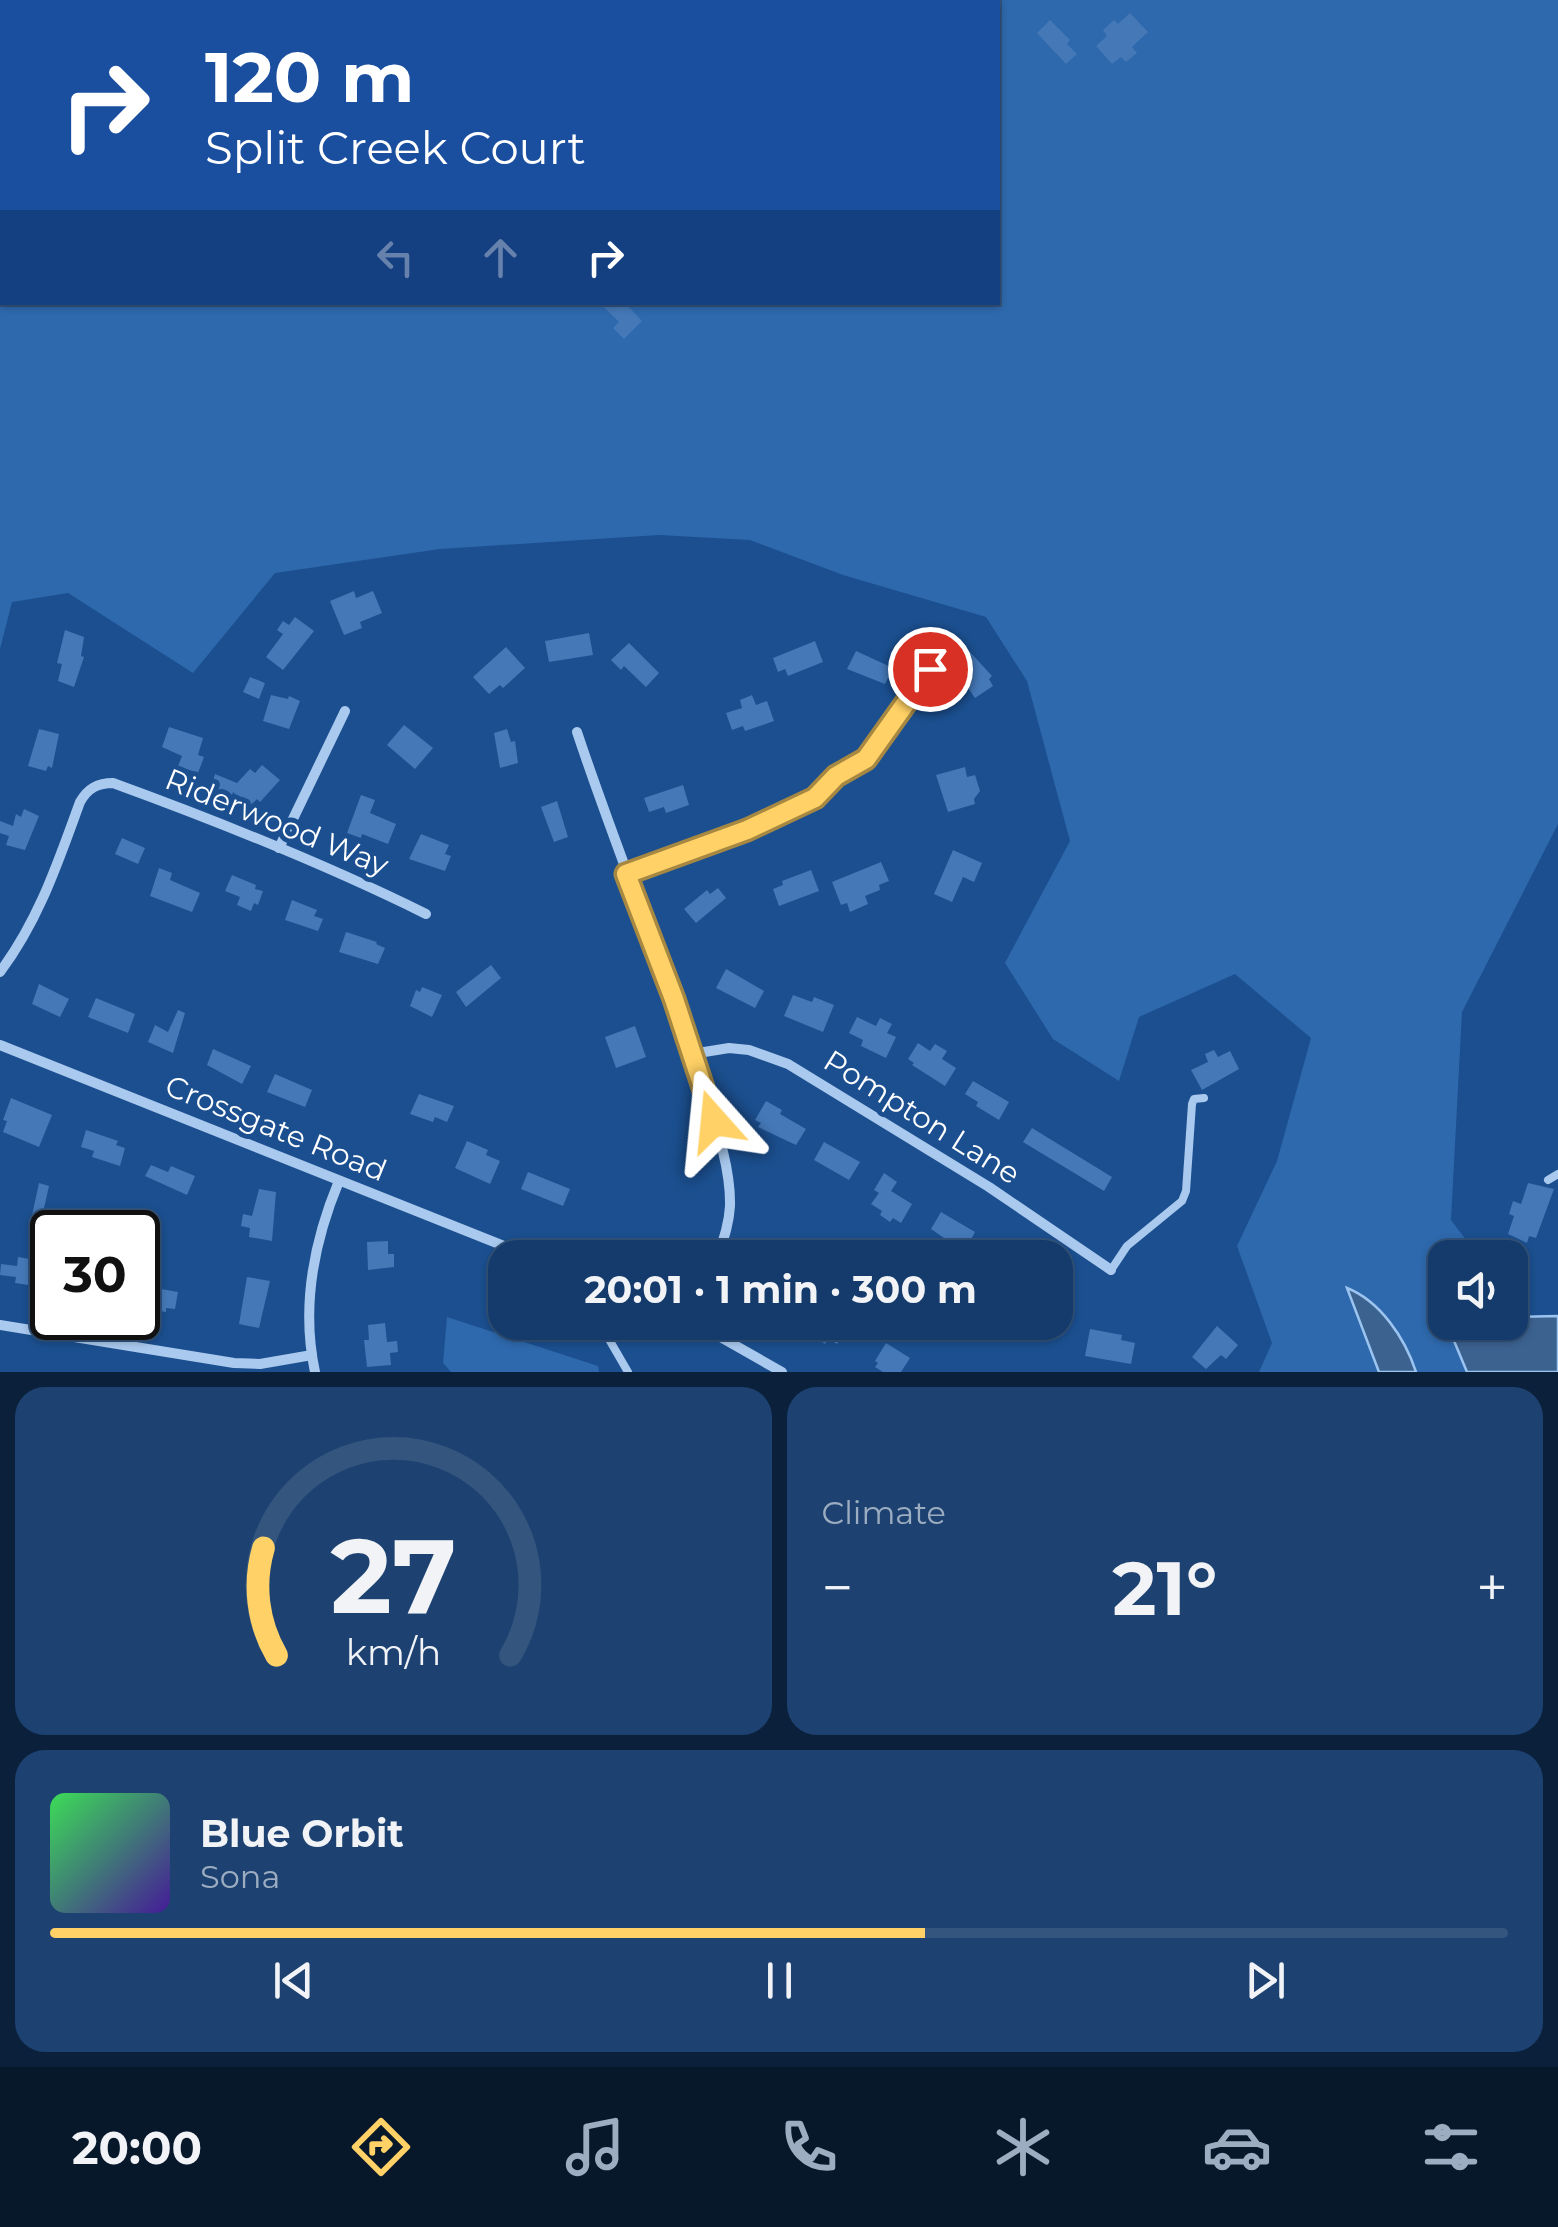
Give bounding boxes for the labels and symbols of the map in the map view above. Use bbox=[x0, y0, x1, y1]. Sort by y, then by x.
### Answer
pin bbox=[888, 627, 973, 712]
street label: Riderwood Way bbox=[160, 760, 395, 884]
street label: Pompton Lane bbox=[817, 1042, 1027, 1192]
street label: Crossgate Road bbox=[160, 1067, 392, 1189]
position arrow bbox=[662, 1069, 766, 1173]
speed limit sign: 30 bbox=[30, 1210, 160, 1340]

